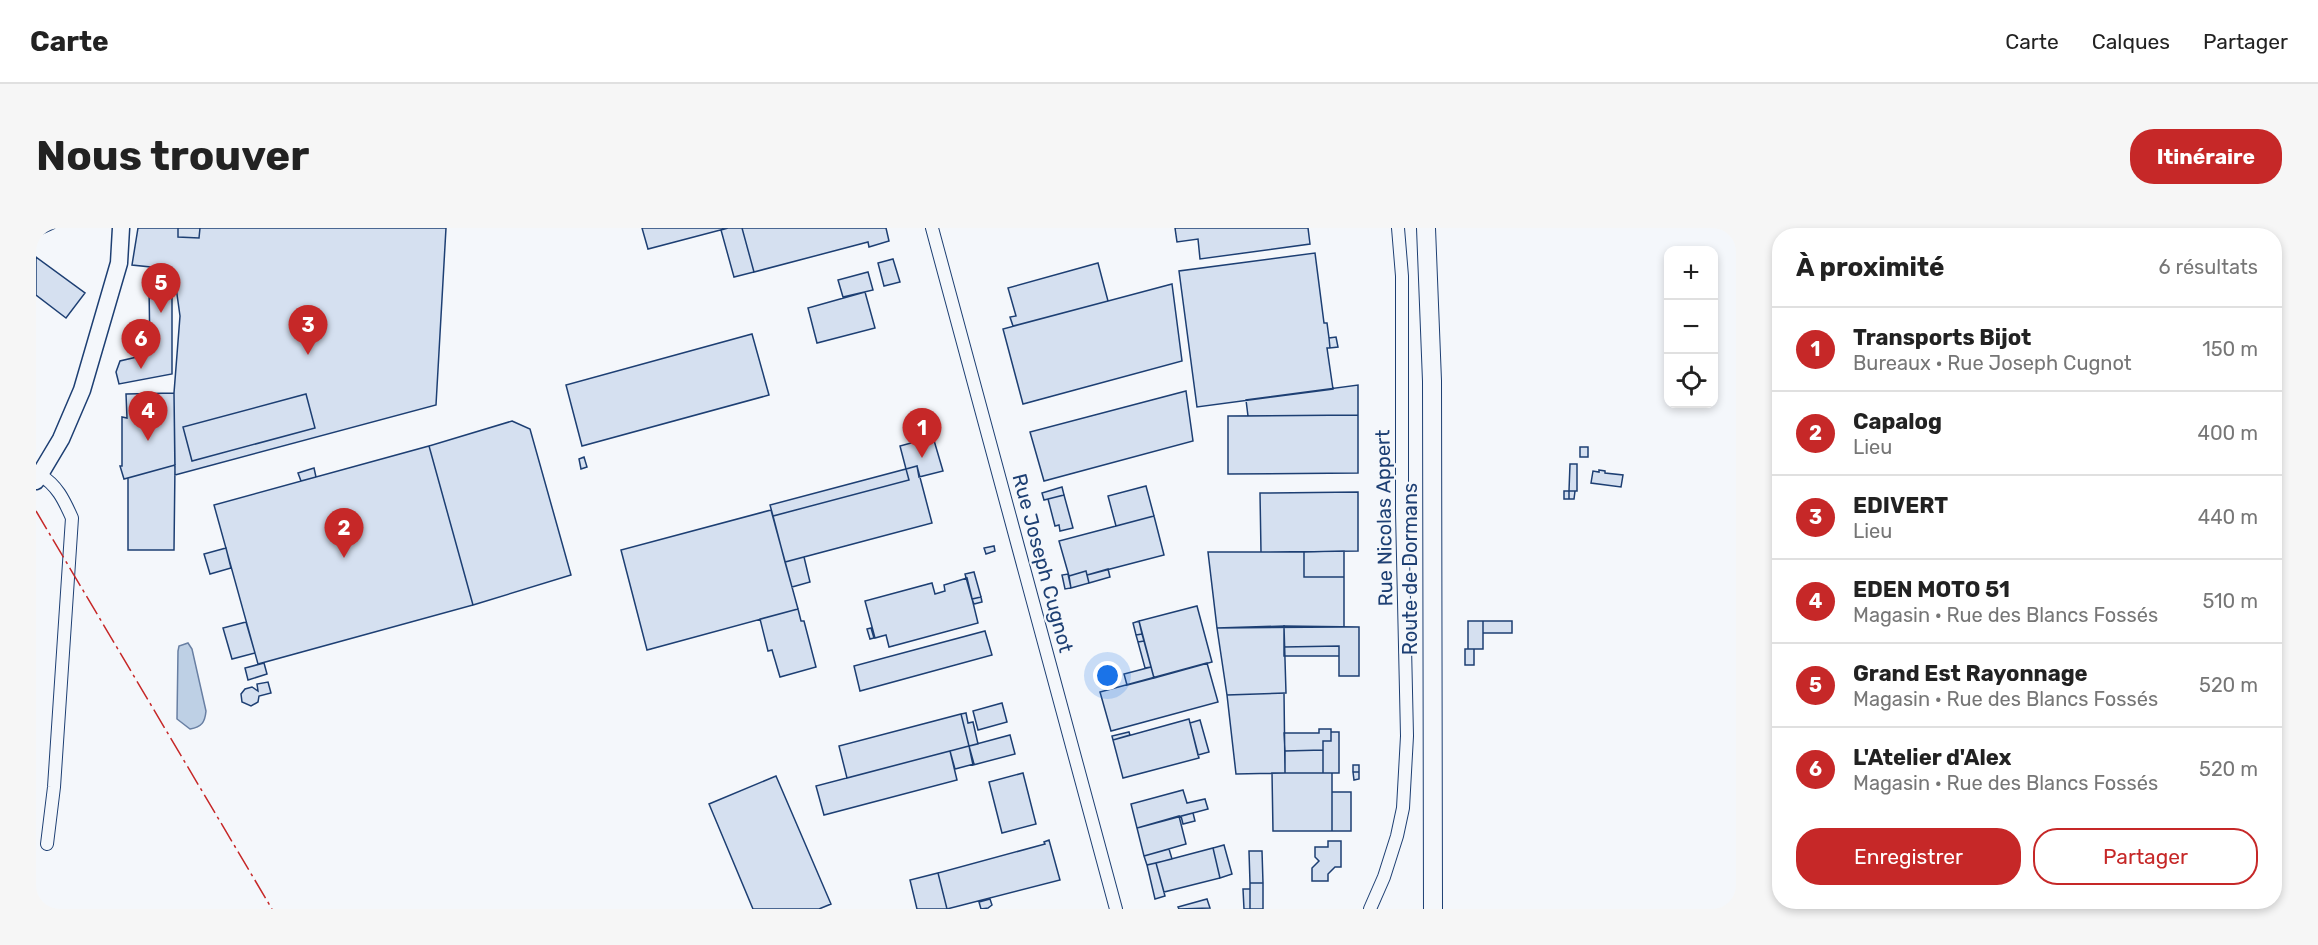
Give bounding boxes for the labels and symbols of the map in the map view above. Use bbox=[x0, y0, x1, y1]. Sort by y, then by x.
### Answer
pin: 5 bbox=[142, 264, 180, 313]
pin: 3 bbox=[288, 306, 328, 355]
pin: 6 bbox=[122, 320, 160, 369]
pin: 4 bbox=[128, 392, 168, 441]
pin: 1 bbox=[902, 408, 942, 458]
street label: Rue Nicolas Appert bbox=[1370, 429, 1398, 607]
street label: Rue Joseph Cugnot bbox=[1008, 471, 1079, 655]
street label: Route de Dormans bbox=[1398, 483, 1422, 655]
pin: 2 bbox=[324, 508, 364, 558]
your location bbox=[1093, 661, 1122, 690]

